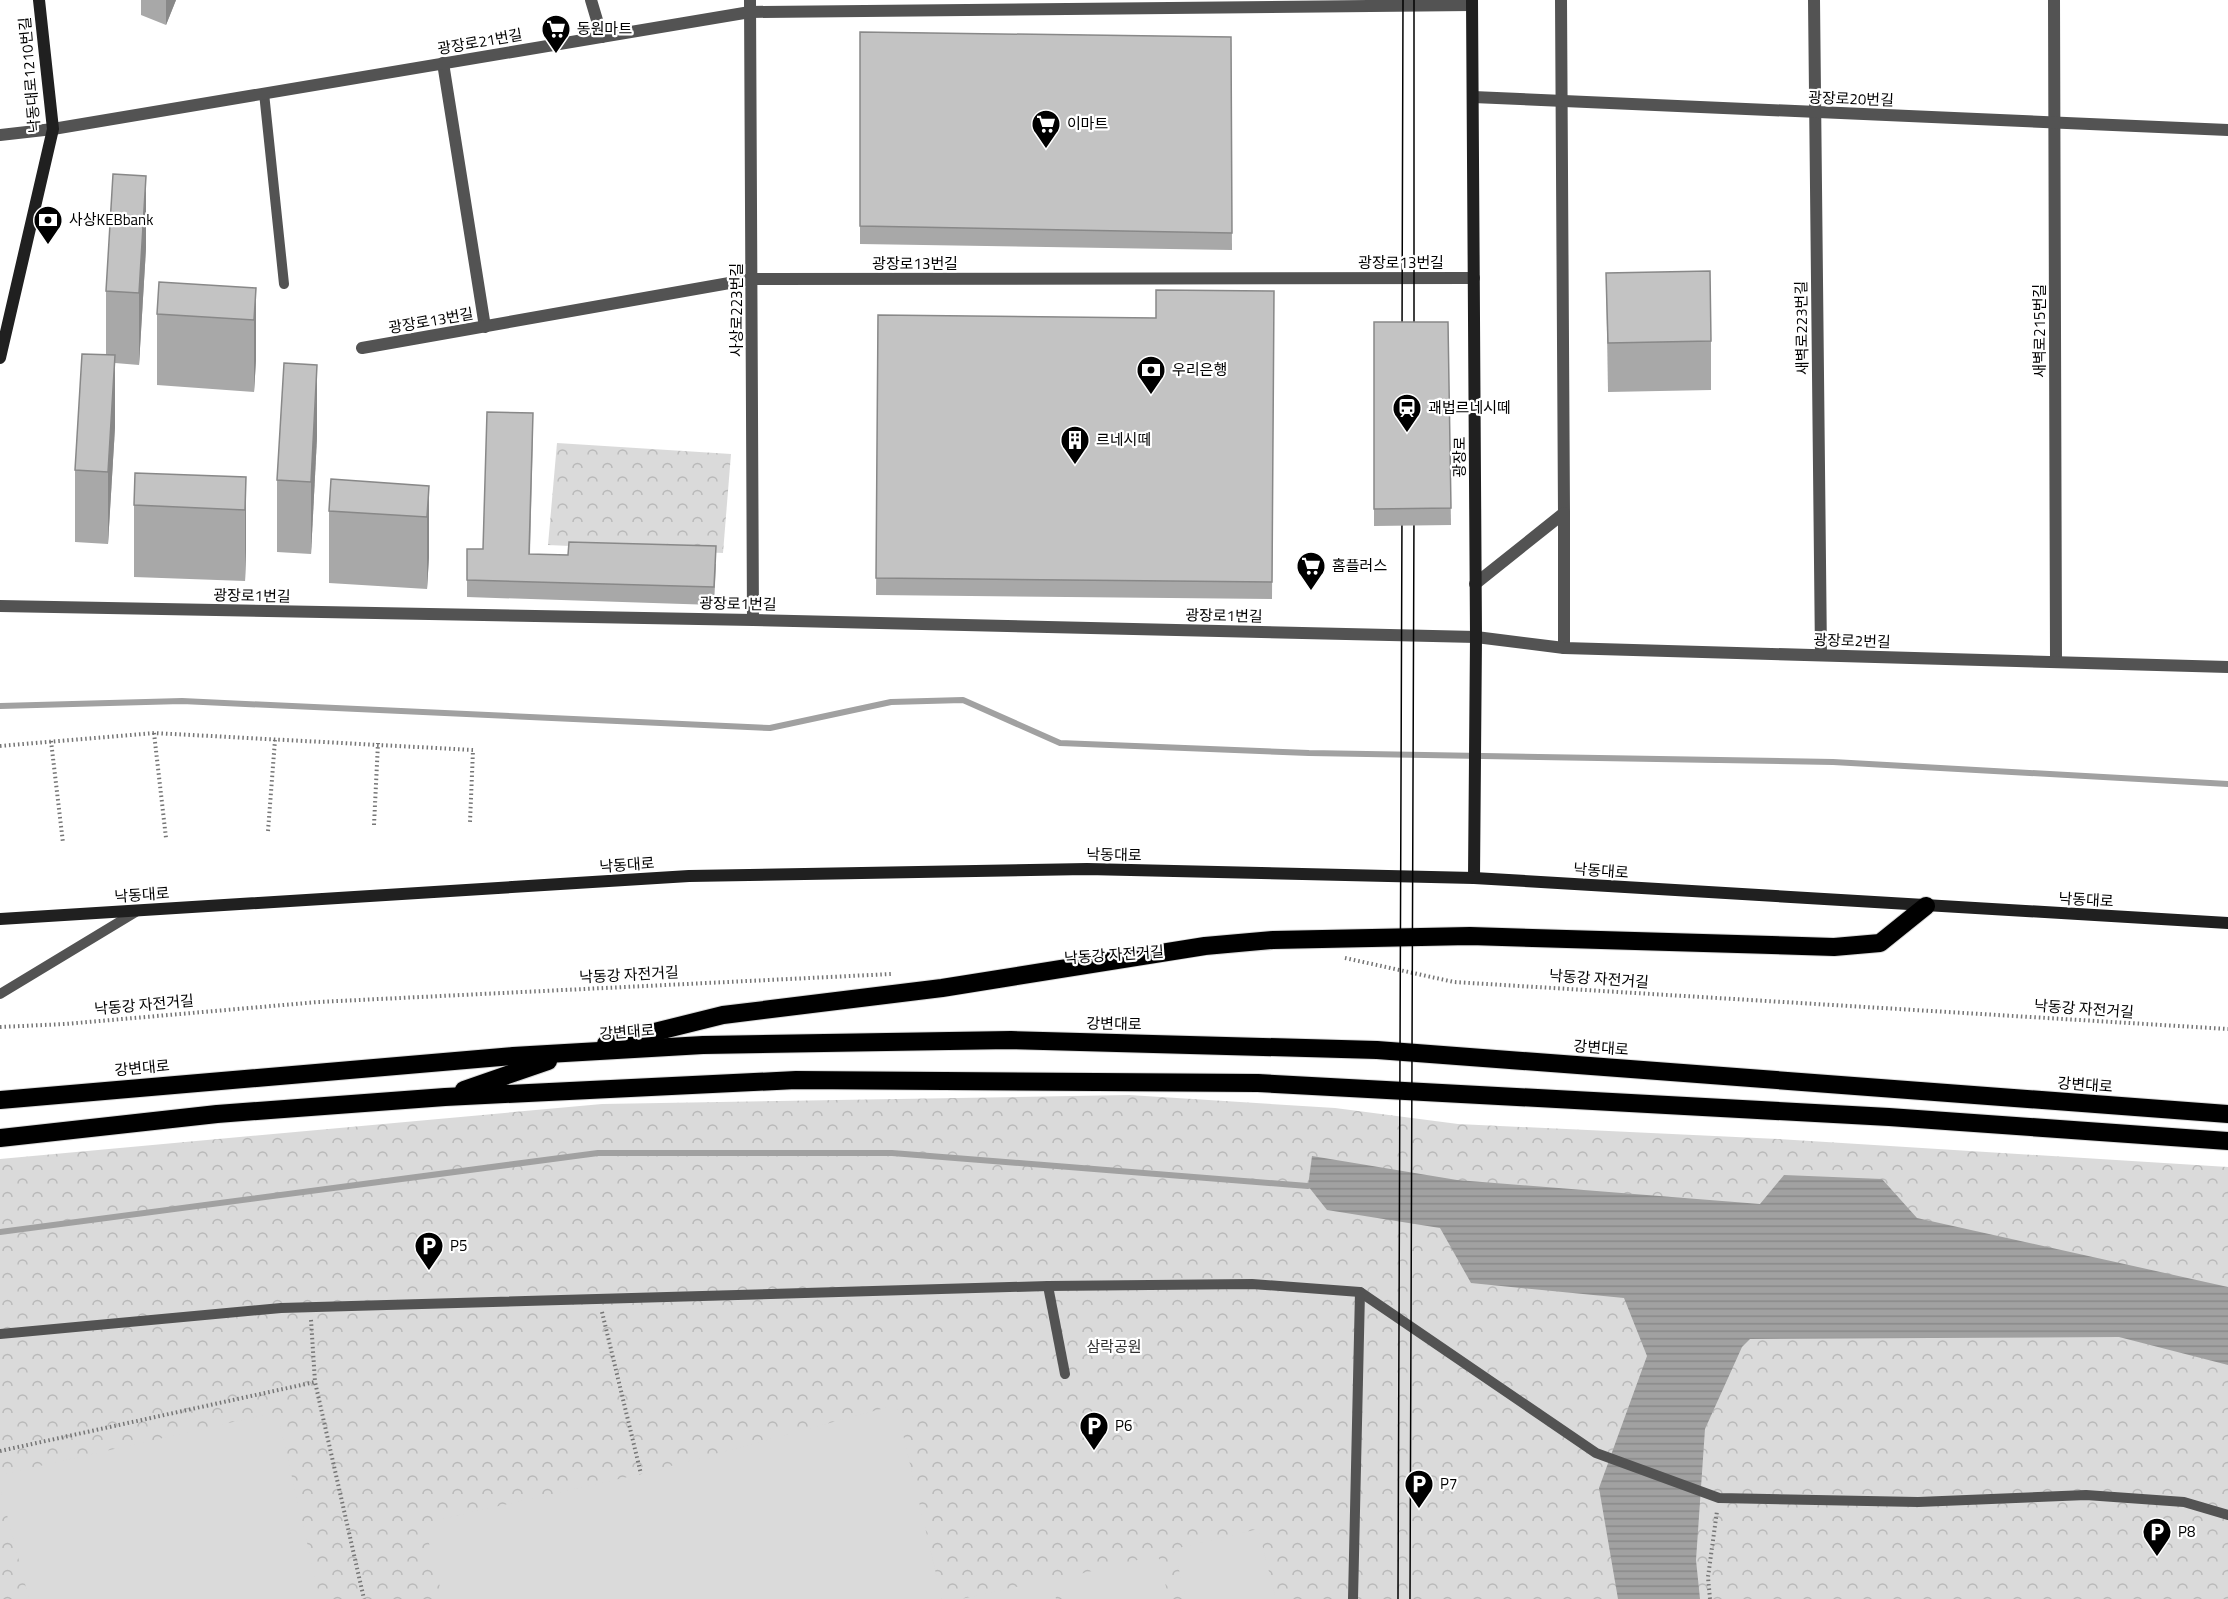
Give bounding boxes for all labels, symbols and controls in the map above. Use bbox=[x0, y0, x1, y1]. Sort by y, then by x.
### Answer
supermarket icon: 동원마트 bbox=[540, 13, 572, 55]
street label: 낙동대로1210번길 bbox=[13, 16, 46, 134]
place label: 동원마트 bbox=[577, 17, 632, 40]
street label: 광장로21번길 bbox=[436, 23, 524, 60]
street label: 광장로20번길 bbox=[1808, 86, 1894, 111]
supermarket icon: 이마트 bbox=[1030, 108, 1062, 150]
place label: 이마트 bbox=[1067, 112, 1109, 135]
bank icon: 사상KEBbank bbox=[32, 204, 64, 246]
place label: 사상KEBbank bbox=[69, 208, 153, 231]
street label: 광장로13번길 bbox=[1358, 251, 1444, 274]
street label: 광장로13번길 bbox=[872, 252, 958, 275]
street label: 사상로223번길 bbox=[725, 263, 748, 357]
street label: 새벽로223번길 bbox=[1789, 281, 1814, 375]
street label: 새벽로215번길 bbox=[2028, 284, 2051, 378]
street label: 광장로13번길 bbox=[387, 302, 475, 339]
bank icon: 우리은행 bbox=[1135, 354, 1167, 396]
place label: 우리은행 bbox=[1172, 358, 1227, 381]
station icon: 괘법르네시떼 bbox=[1391, 392, 1423, 434]
place label: 괘법르네시떼 bbox=[1428, 396, 1511, 419]
building icon: 르네시떼 bbox=[1059, 424, 1091, 466]
place label: 르네시떼 bbox=[1096, 428, 1151, 451]
street label: 광장로 bbox=[1448, 436, 1471, 478]
supermarket icon: 홈플러스 bbox=[1295, 550, 1327, 592]
place label: 홈플러스 bbox=[1332, 554, 1387, 577]
street label: 광장로1번길 bbox=[213, 583, 291, 608]
street label: 광장로1번길 bbox=[699, 591, 777, 616]
street label: 광장로1번길 bbox=[1185, 603, 1263, 628]
street label: 광장로2번길 bbox=[1813, 628, 1891, 653]
street label: 낙동대로 bbox=[1086, 843, 1142, 866]
street label: 낙동대로 bbox=[599, 851, 655, 878]
street label: 낙동대로 bbox=[1573, 857, 1629, 884]
street label: 낙동대로 bbox=[114, 881, 170, 908]
street label: 낙동대로 bbox=[2058, 887, 2114, 912]
street label: 낙동강 자전거길 bbox=[1063, 940, 1165, 969]
street label: 낙동강 자전거길 bbox=[578, 960, 679, 989]
street label: 낙동강 자전거길 bbox=[1548, 964, 1650, 993]
street label: 낙동강 자전거길 bbox=[93, 989, 195, 1020]
street label: 낙동강 자전거길 bbox=[2033, 994, 2135, 1023]
street label: 강변대로 bbox=[1086, 1012, 1142, 1035]
street label: 강변대로 bbox=[599, 1018, 655, 1045]
street label: 강변대로 bbox=[1573, 1034, 1629, 1061]
street label: 강변대로 bbox=[113, 1054, 170, 1081]
street label: 강변대로 bbox=[2057, 1071, 2113, 1098]
parking icon: P5 bbox=[413, 1230, 445, 1272]
place label: P5 bbox=[450, 1234, 467, 1257]
park label: 삼락공원 bbox=[1086, 1335, 1142, 1358]
parking icon: P6 bbox=[1078, 1410, 1110, 1452]
place label: P6 bbox=[1115, 1414, 1132, 1437]
parking icon: P7 bbox=[1403, 1468, 1435, 1510]
place label: P7 bbox=[1440, 1472, 1457, 1495]
parking icon: P8 bbox=[2141, 1516, 2173, 1558]
place label: P8 bbox=[2178, 1520, 2195, 1543]

